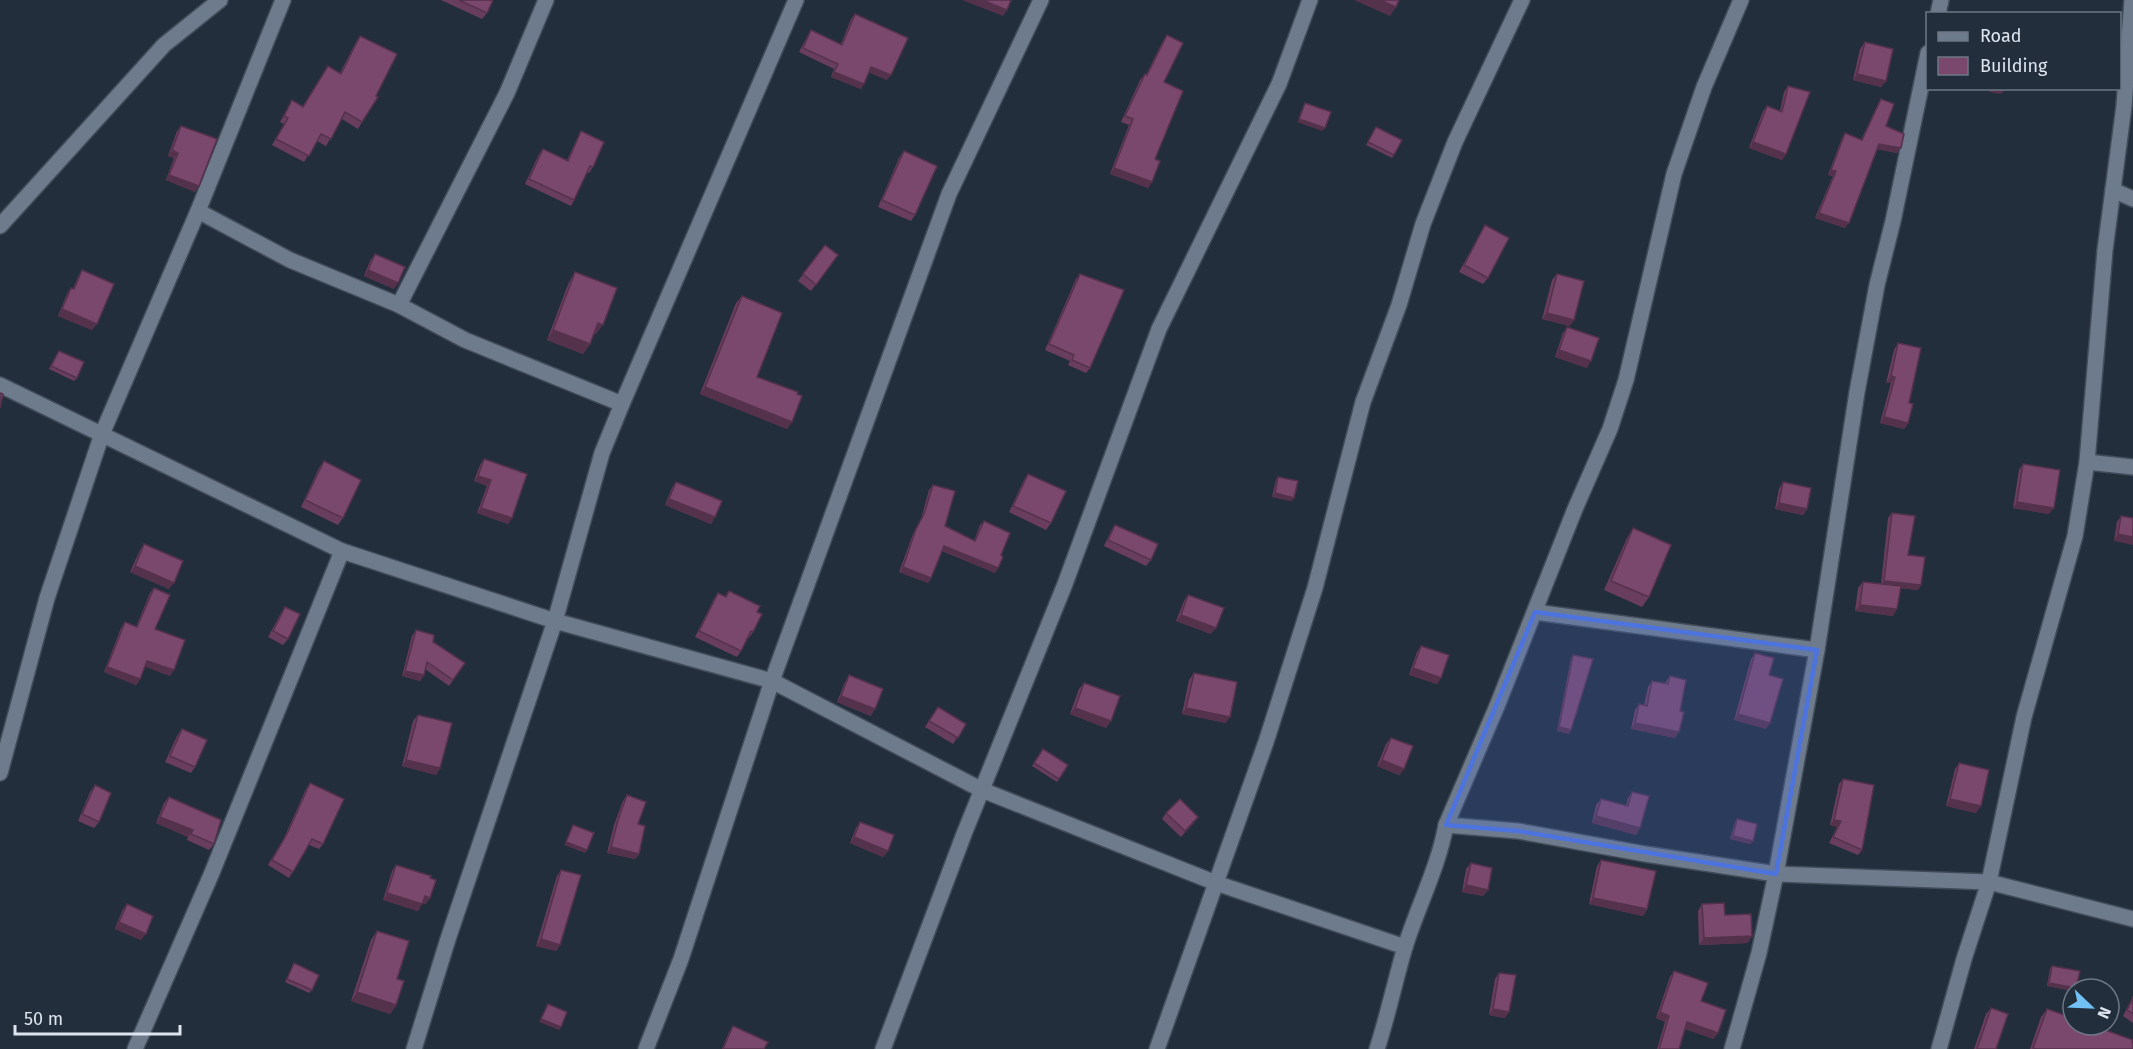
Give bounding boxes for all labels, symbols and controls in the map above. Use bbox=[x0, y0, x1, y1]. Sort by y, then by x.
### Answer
legend bbox=[1926, 12, 2121, 90]
text: Road bbox=[1980, 25, 2022, 47]
text: Building bbox=[1980, 55, 2048, 77]
north arrow bbox=[2061, 977, 2121, 1037]
scale bar bbox=[15, 998, 180, 1036]
text: N bbox=[2094, 1004, 2115, 1021]
text: 50 m bbox=[24, 1008, 63, 1030]

